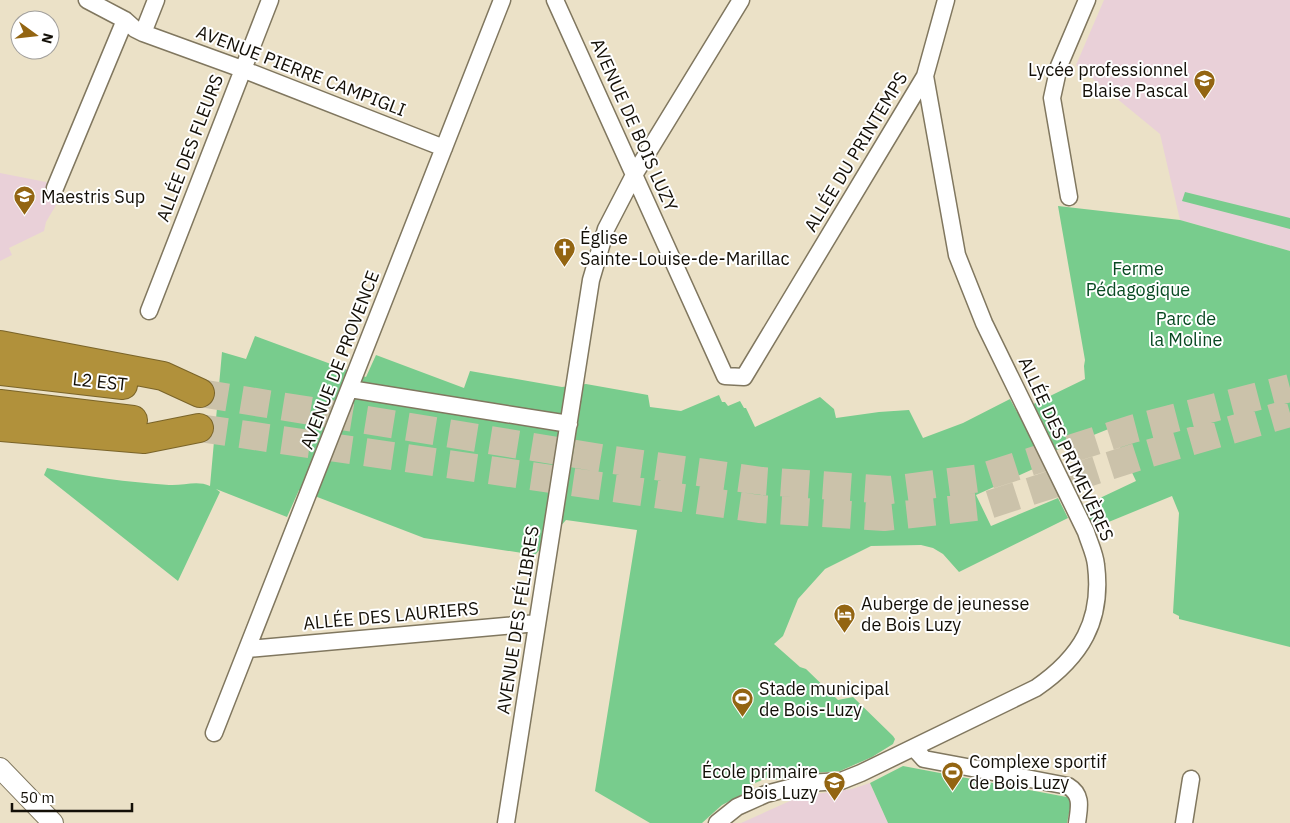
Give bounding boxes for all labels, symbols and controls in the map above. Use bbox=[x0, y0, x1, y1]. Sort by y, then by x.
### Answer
north arrow bbox=[10, 10, 60, 60]
street label: AVENUE PIERRE CAMPIGLI bbox=[193, 20, 409, 121]
text: N bbox=[38, 31, 58, 46]
street label: AVENUE DE BOIS LUZY bbox=[586, 35, 683, 215]
place label: Lycée professionnel Blaise Pascal bbox=[1028, 58, 1188, 102]
street label: ALLÉE DU PRINTEMPS bbox=[799, 68, 912, 236]
school or university icon: Lycée professionnel Blaise Pascal bbox=[1192, 68, 1216, 99]
street label: ALLÉE DES FLEURS bbox=[151, 71, 228, 225]
school or university icon: Maestris Sup bbox=[13, 185, 37, 216]
place label: Maestris Sup bbox=[41, 185, 145, 208]
place label: Église Sainte-Louise-de-Marillac bbox=[580, 226, 790, 270]
church icon: Église Sainte-Louise-de-Marillac bbox=[552, 236, 576, 267]
park label: Ferme Pédagogique bbox=[1086, 257, 1190, 301]
street label: AVENUE DE PROVENCE bbox=[295, 267, 384, 452]
park label: Parc de la Moline bbox=[1150, 307, 1223, 351]
street label: ALLÉE DES PRIMEVÈRES bbox=[1014, 353, 1119, 545]
street label: L2 EST bbox=[71, 367, 129, 396]
street label: AVENUE DES FÉLIBRES bbox=[491, 524, 544, 716]
place label: Auberge de jeunesse de Bois Luzy bbox=[861, 592, 1030, 636]
street label: ALLÉE DES LAURIERS bbox=[302, 596, 480, 635]
hotel icon: Auberge de jeunesse de Bois Luzy bbox=[833, 602, 857, 633]
place label: Stade municipal de Bois-Luzy bbox=[759, 677, 889, 721]
sports icon: Stade municipal de Bois-Luzy bbox=[731, 687, 755, 718]
place label: Complexe sportif de Bois Luzy bbox=[969, 750, 1107, 794]
place label: École primaire Bois Luzy bbox=[702, 760, 818, 804]
sports icon: Complexe sportif de Bois Luzy bbox=[941, 760, 965, 791]
school or university icon: École primaire Bois Luzy bbox=[822, 770, 846, 801]
scale bar bbox=[12, 780, 132, 812]
text: 50 m bbox=[20, 788, 55, 807]

